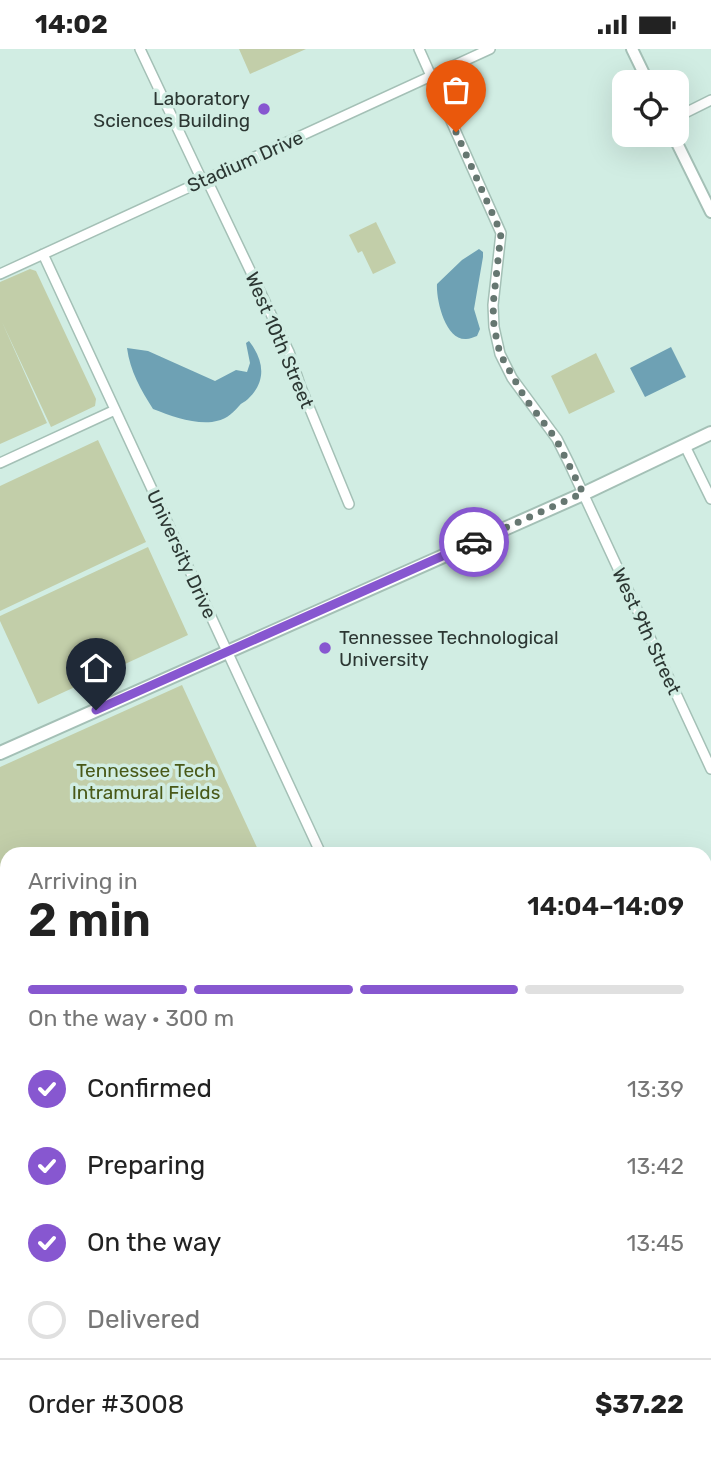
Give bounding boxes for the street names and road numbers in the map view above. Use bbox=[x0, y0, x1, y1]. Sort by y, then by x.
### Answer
street label: Stadium Drive bbox=[184, 126, 307, 197]
street label: West 10th Street bbox=[240, 268, 319, 412]
street label: University Drive bbox=[142, 486, 221, 622]
street label: West 9th Street bbox=[607, 564, 686, 699]

